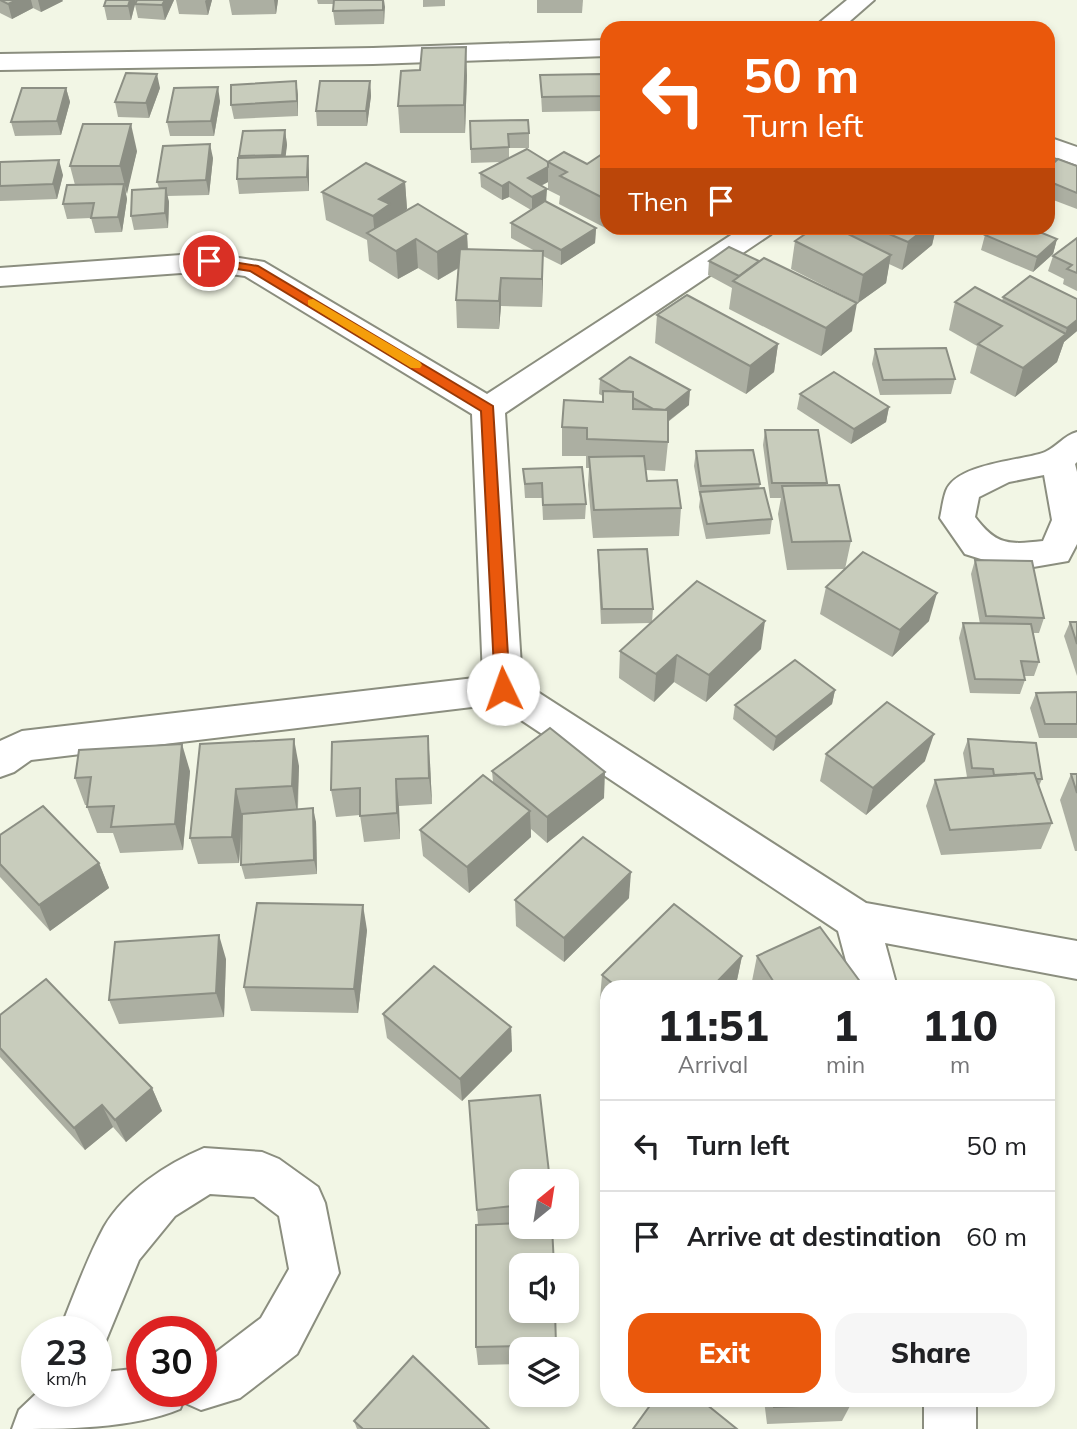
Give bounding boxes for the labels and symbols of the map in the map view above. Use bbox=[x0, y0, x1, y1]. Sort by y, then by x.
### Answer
pin bbox=[179, 231, 239, 291]
position arrow bbox=[466, 652, 540, 726]
north arrow bbox=[509, 1169, 579, 1239]
speed limit sign: 30 bbox=[126, 1316, 217, 1407]

